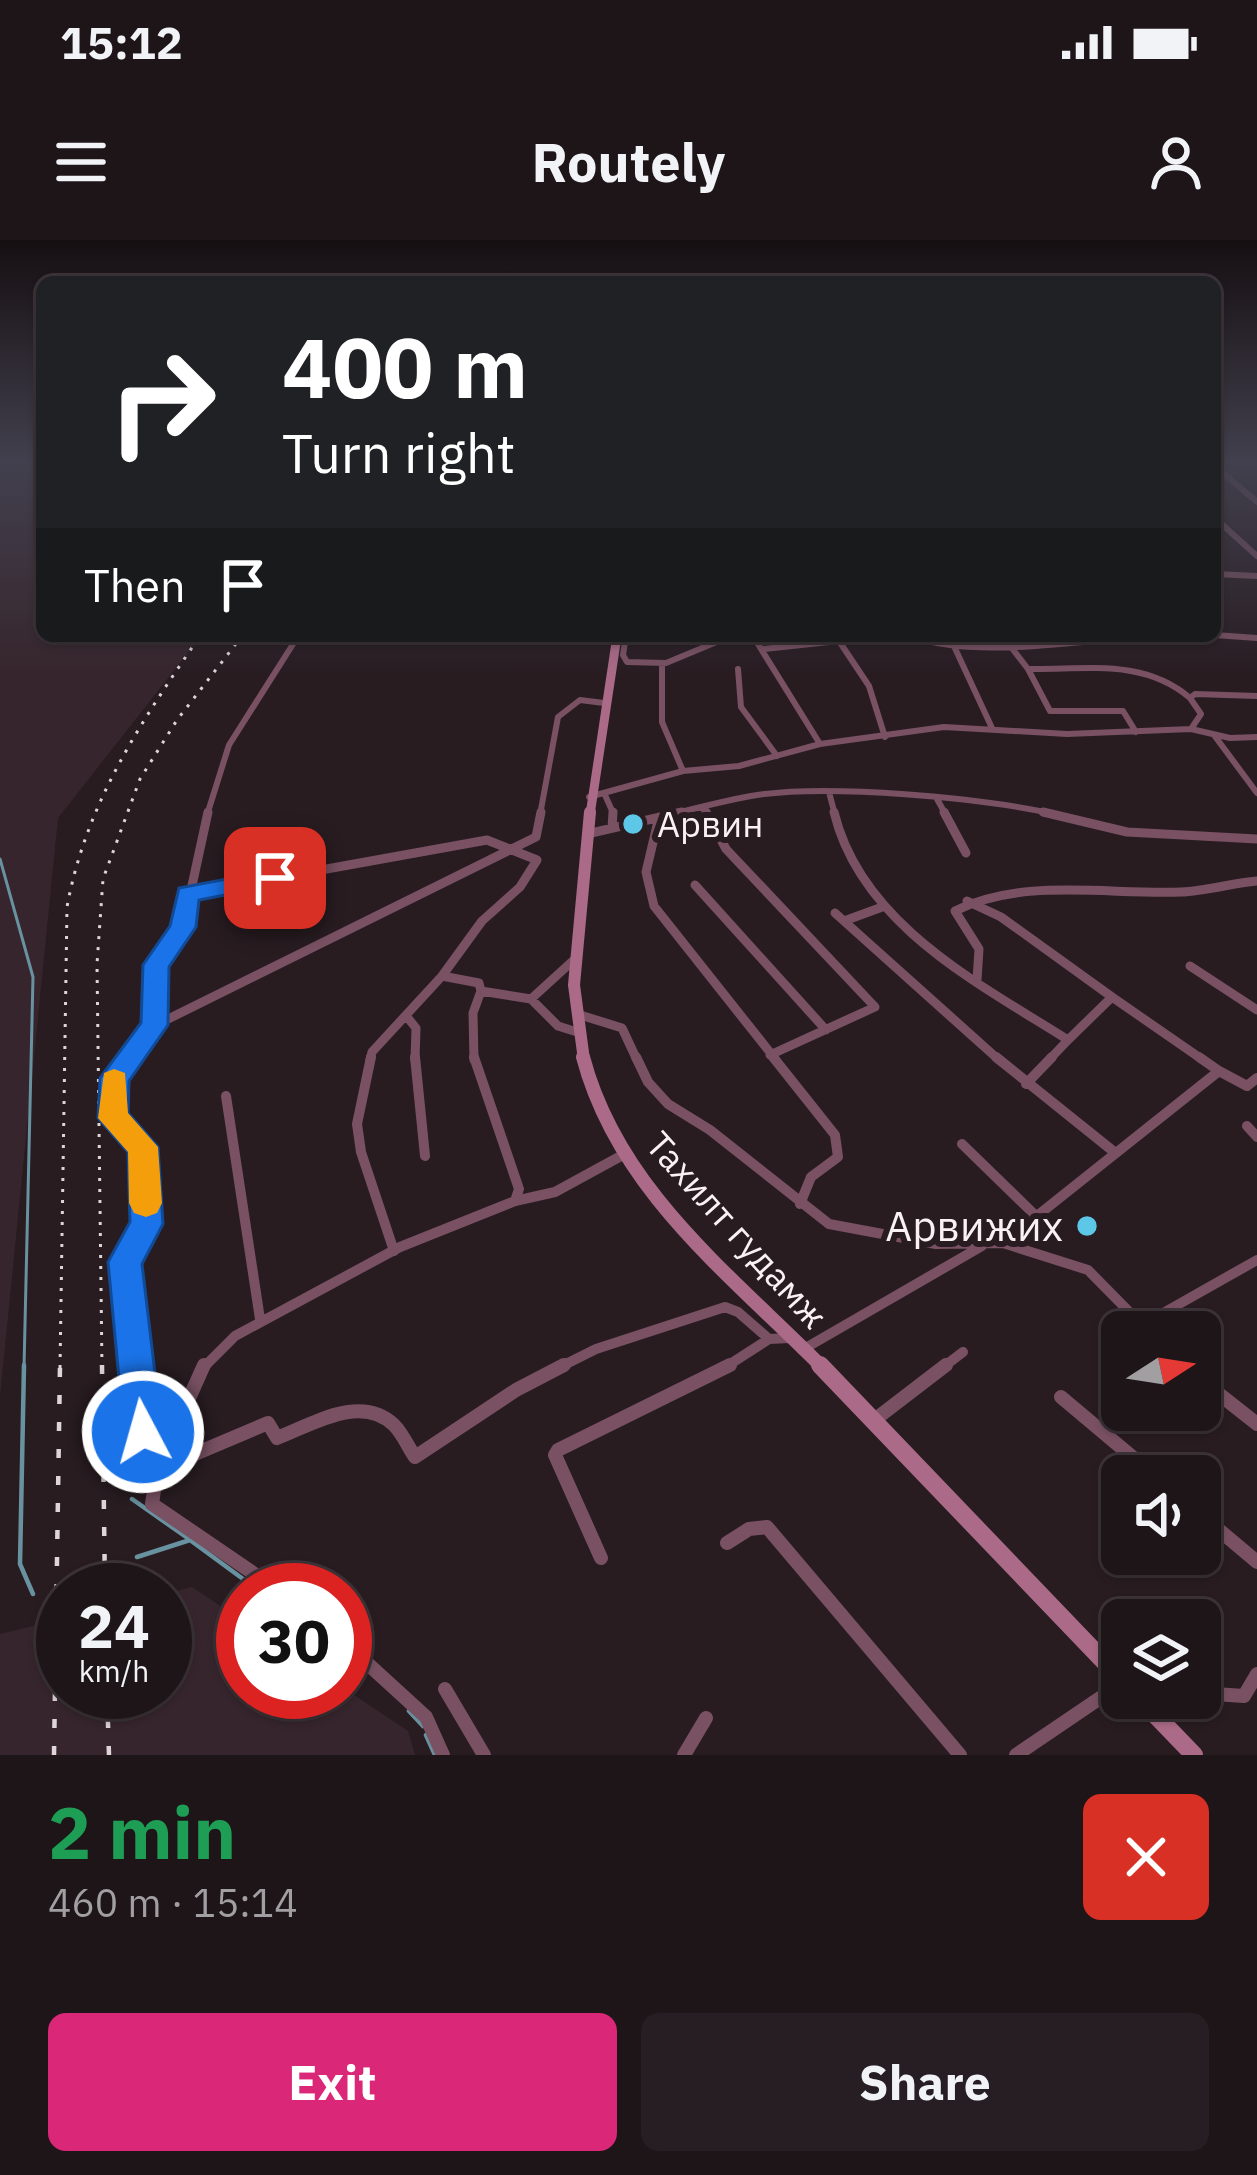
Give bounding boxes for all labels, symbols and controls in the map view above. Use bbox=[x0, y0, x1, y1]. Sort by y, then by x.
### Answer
text: 15:12 bbox=[60, 13, 183, 71]
text: Routely bbox=[532, 127, 725, 197]
icon: menu bbox=[48, 129, 114, 195]
icon: person bbox=[1143, 129, 1209, 195]
text: 400 m bbox=[282, 312, 528, 421]
icon: right bbox=[84, 324, 240, 480]
text: Turn right bbox=[282, 418, 516, 488]
icon: arrive bbox=[210, 552, 276, 618]
text: Then bbox=[84, 556, 186, 614]
place label: Арвин bbox=[657, 800, 763, 847]
marker: Арвин bbox=[620, 811, 646, 837]
pin bbox=[224, 827, 326, 929]
icon: arrive bbox=[242, 845, 308, 911]
street label: Тахилт гудамж bbox=[636, 1121, 838, 1338]
place label: Арвижих bbox=[885, 1198, 1063, 1253]
marker: Арвижих bbox=[1074, 1213, 1100, 1239]
north arrow bbox=[1101, 1311, 1221, 1431]
map controls bbox=[1101, 1311, 1221, 1719]
position arrow bbox=[80, 1369, 206, 1495]
button: sound bbox=[1101, 1455, 1221, 1575]
speed limit sign: 30 bbox=[216, 1563, 372, 1719]
text: 24 bbox=[78, 1586, 150, 1665]
button: layers bbox=[1101, 1599, 1221, 1719]
text: km/h bbox=[79, 1651, 149, 1690]
text: 2 min bbox=[48, 1785, 236, 1879]
button: close bbox=[1083, 1794, 1209, 1920]
text: 460 m · 15:14 bbox=[48, 1877, 298, 1928]
button: Exit bbox=[48, 2013, 617, 2151]
button: Share bbox=[641, 2013, 1209, 2151]

